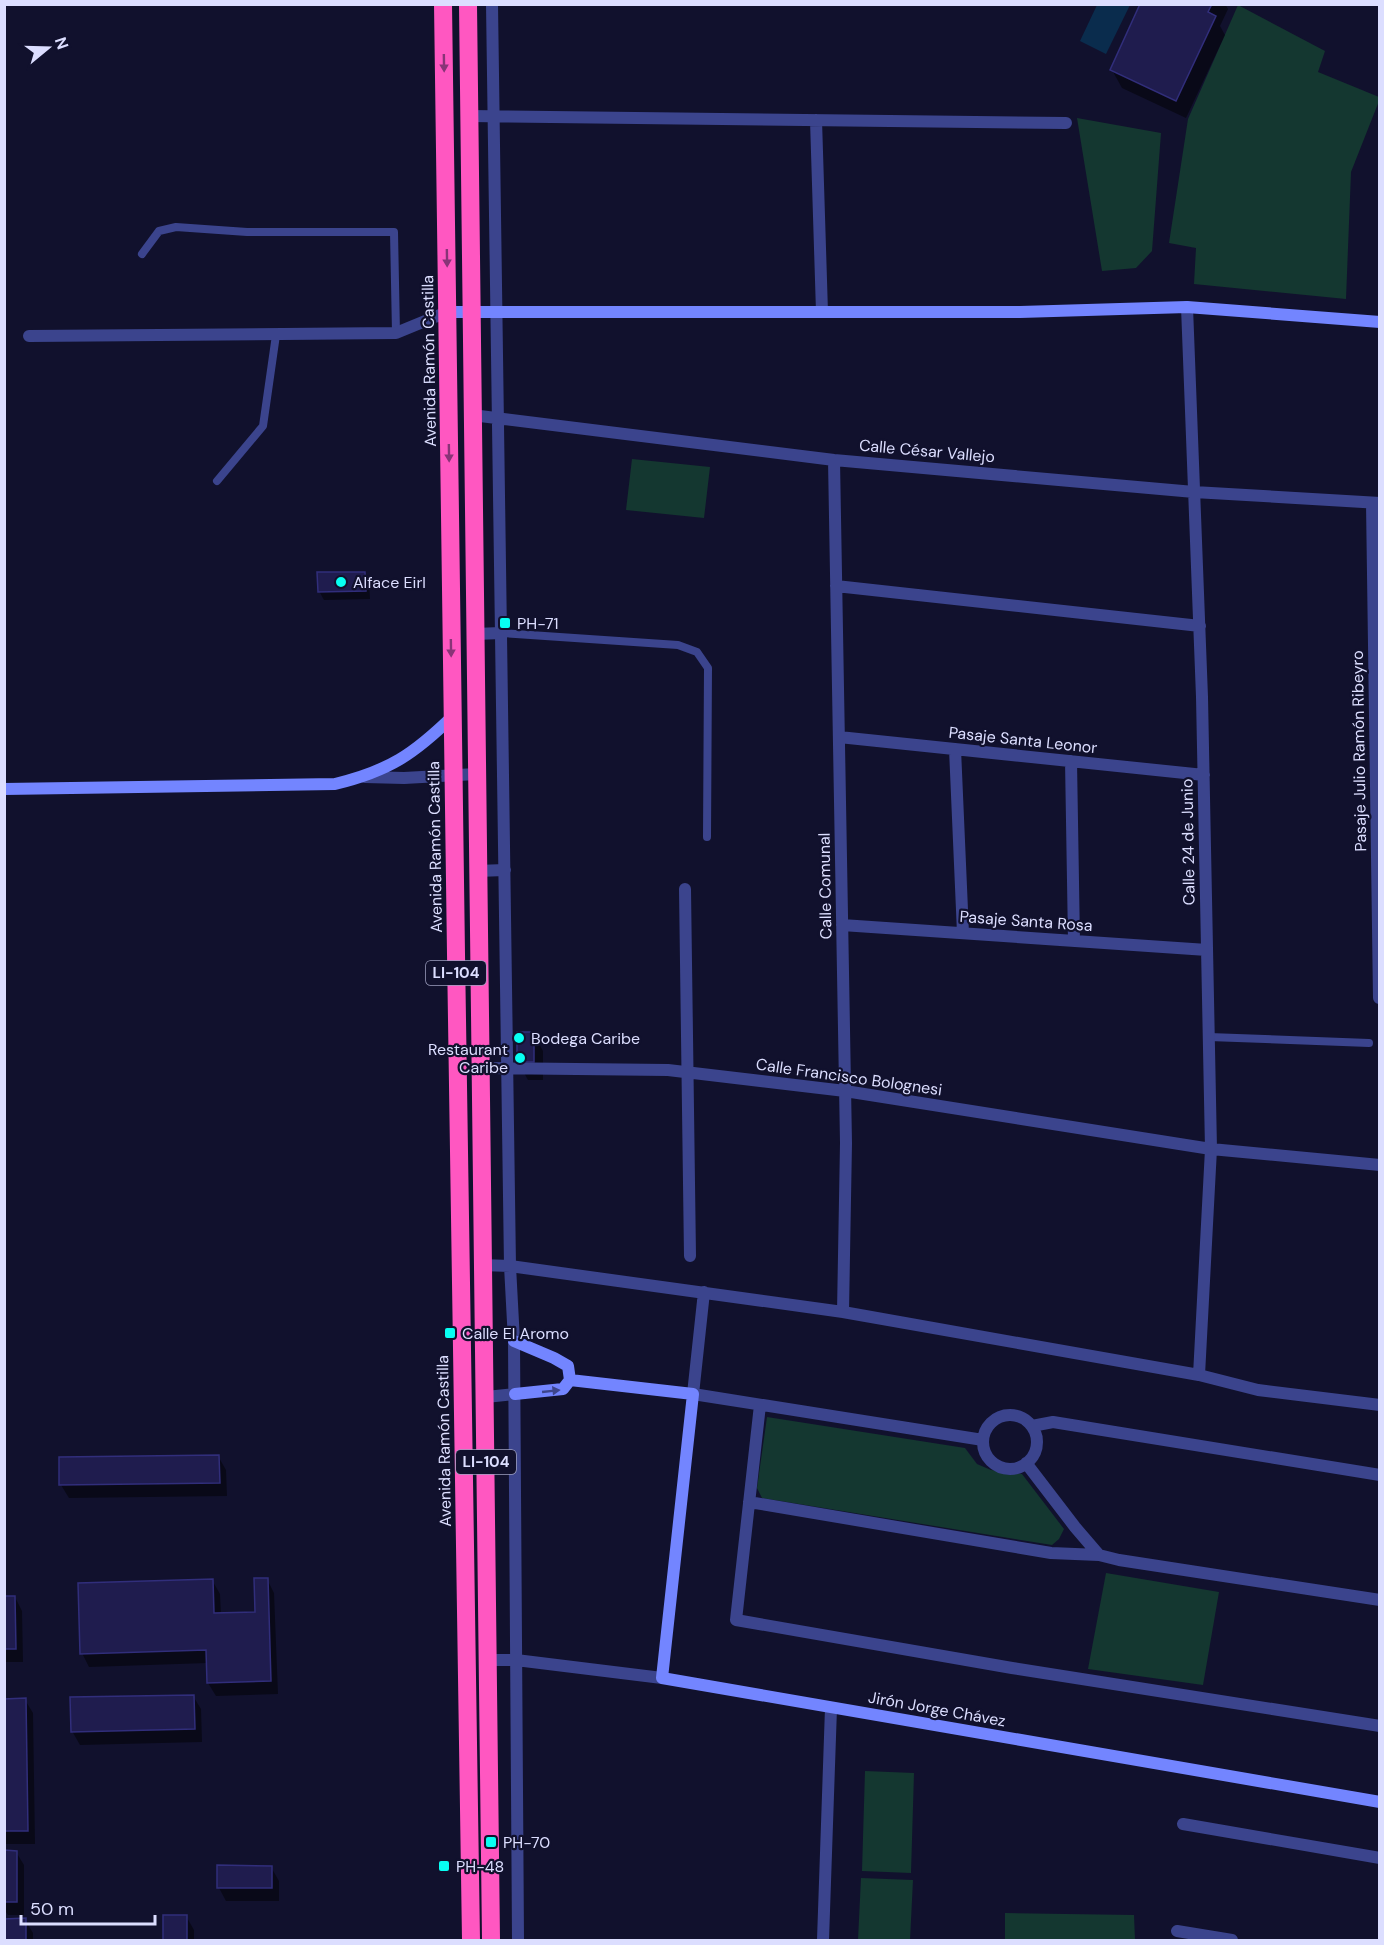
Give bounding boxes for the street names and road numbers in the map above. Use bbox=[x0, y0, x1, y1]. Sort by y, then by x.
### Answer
street label: Avenida Ramón Castilla bbox=[417, 275, 441, 447]
street label: Calle César Vallejo bbox=[858, 435, 996, 467]
street label: Pasaje Julio Ramón Ribeyro bbox=[1347, 650, 1371, 852]
street label: Pasaje Santa Leonor bbox=[948, 722, 1098, 758]
street label: Avenida Ramón Castilla bbox=[423, 761, 447, 933]
street label: Calle 24 de Junio bbox=[1176, 779, 1200, 905]
street label: Calle Comunal bbox=[814, 833, 836, 939]
street label: Pasaje Santa Rosa bbox=[959, 906, 1093, 936]
road number: LI-104 bbox=[426, 961, 486, 985]
street label: Calle Francisco Bolognesi bbox=[755, 1054, 943, 1100]
street label: Avenida Ramón Castilla bbox=[432, 1355, 456, 1527]
road number: LI-104 bbox=[456, 1450, 516, 1474]
street label: Jirón Jorge Chávez bbox=[867, 1687, 1007, 1731]

